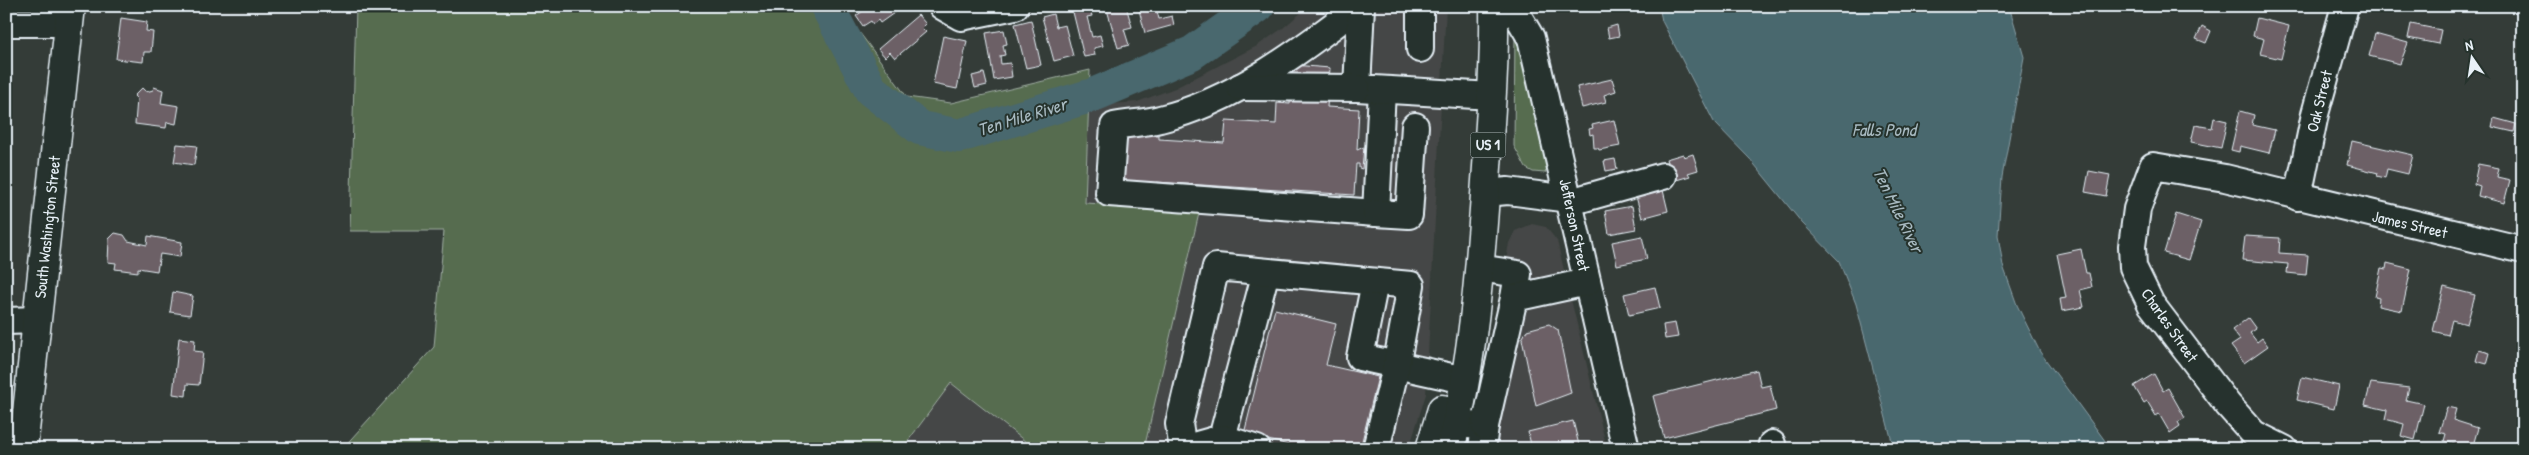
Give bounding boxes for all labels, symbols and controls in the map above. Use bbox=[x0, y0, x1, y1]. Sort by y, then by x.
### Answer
north arrow bbox=[2446, 32, 2496, 82]
text: N bbox=[2463, 35, 2475, 55]
street label: Oak Street bbox=[2301, 67, 2337, 134]
water label: Ten Mile River bbox=[974, 90, 1072, 142]
water label: Falls Pond bbox=[1852, 117, 1919, 142]
road number: US 1 bbox=[1470, 132, 1506, 158]
street label: South Washington Street bbox=[29, 154, 65, 299]
water label: Ten Mile River bbox=[1867, 163, 1931, 259]
street label: Jefferson Street bbox=[1554, 177, 1596, 274]
street label: James Street bbox=[2370, 205, 2450, 243]
street label: Charles Street bbox=[2136, 284, 2204, 367]

